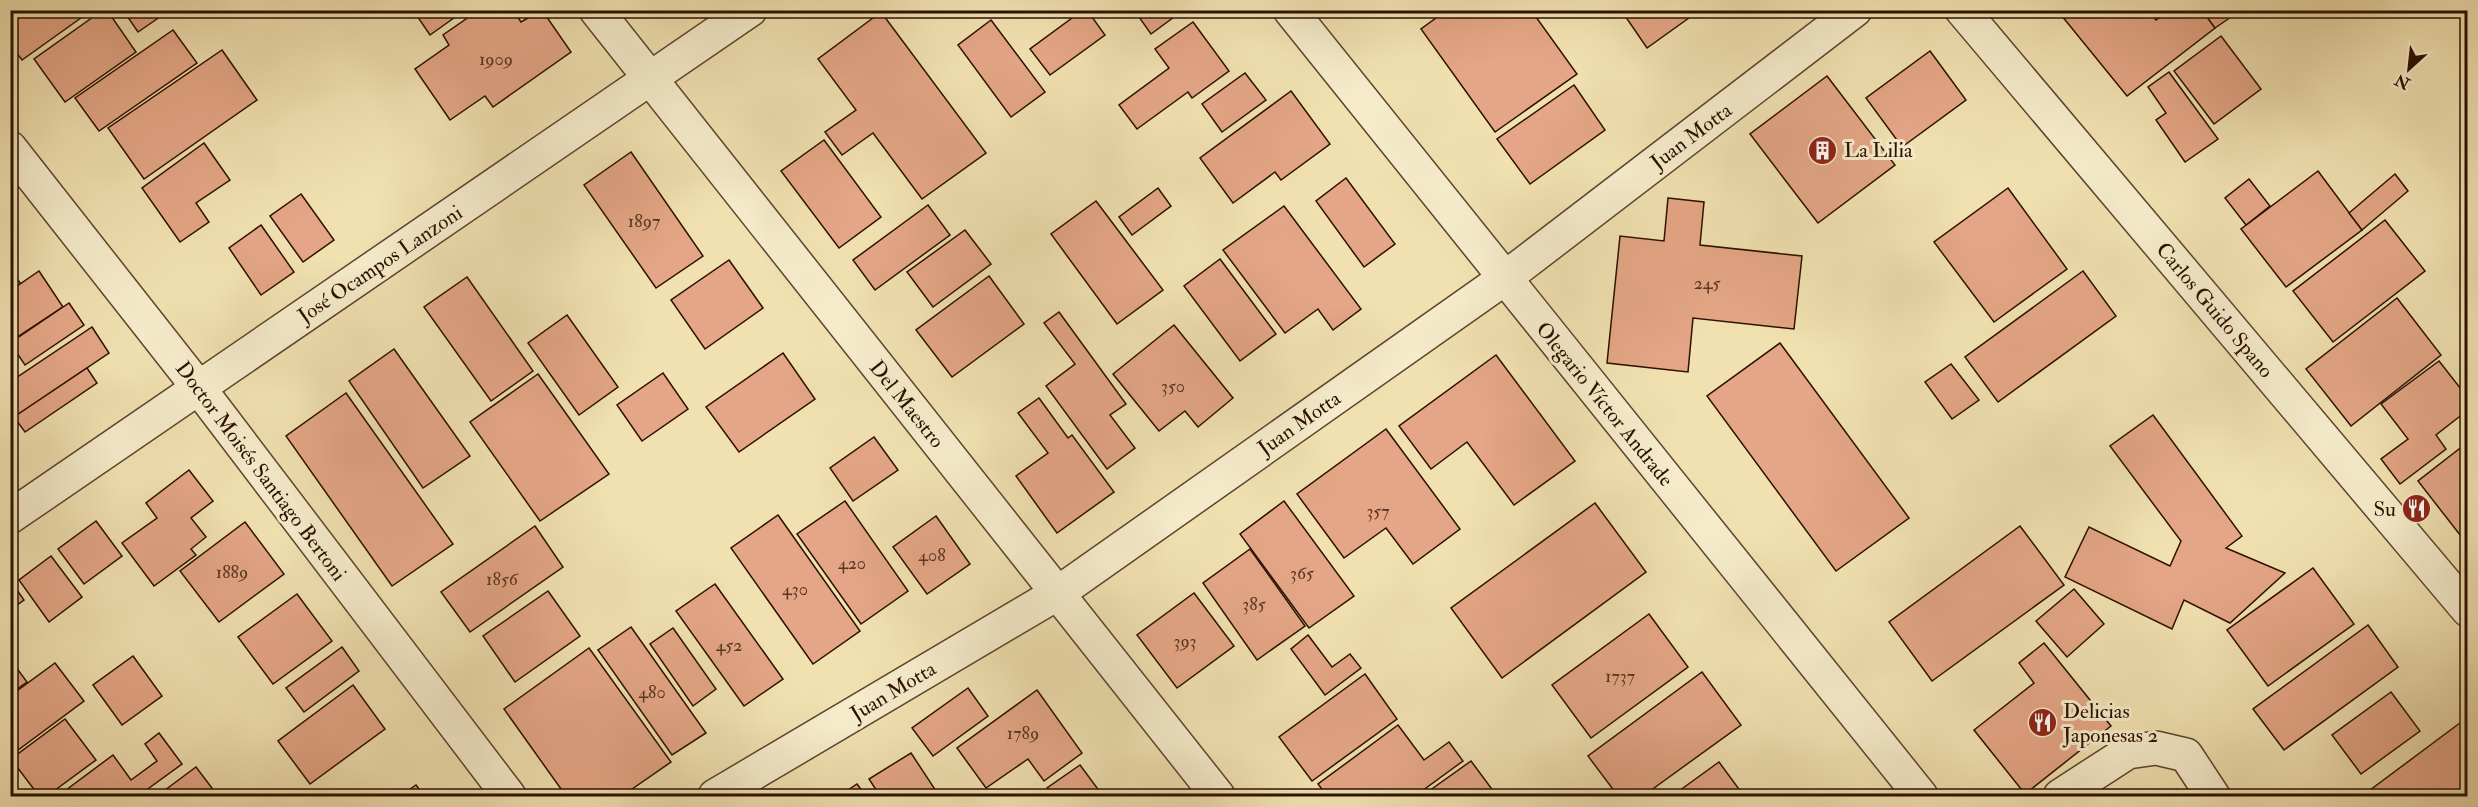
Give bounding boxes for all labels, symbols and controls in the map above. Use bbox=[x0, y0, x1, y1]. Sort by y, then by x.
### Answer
north arrow bbox=[2379, 39, 2439, 99]
house number: 1909 bbox=[479, 48, 513, 71]
text: N bbox=[2391, 69, 2414, 94]
street label: Juan Motta bbox=[1644, 97, 1738, 176]
building icon: La Lilia bbox=[1807, 134, 1839, 166]
place label: La Lilia bbox=[1844, 137, 1913, 164]
street label: José Ocampos Lanzoni bbox=[292, 199, 468, 330]
house number: 1897 bbox=[628, 210, 660, 233]
street label: Carlos Guido Spano bbox=[2150, 237, 2279, 384]
house number: 245 bbox=[1694, 272, 1720, 295]
street label: Olegario Víctor Andrade bbox=[1530, 317, 1679, 492]
street label: Del Maestro bbox=[863, 355, 950, 454]
street label: Doctor Moisés Santiago Bertoni bbox=[169, 356, 352, 587]
house number: 350 bbox=[1161, 375, 1185, 398]
street label: Juan Motta bbox=[1252, 385, 1346, 462]
restaurant icon: Su bbox=[2401, 493, 2433, 525]
place label: Su bbox=[2374, 496, 2396, 523]
house number: 357 bbox=[1366, 500, 1390, 523]
house number: 408 bbox=[918, 544, 946, 567]
house number: 420 bbox=[838, 552, 866, 575]
house number: 1889 bbox=[216, 561, 248, 584]
house number: 365 bbox=[1290, 562, 1314, 585]
house number: 1856 bbox=[486, 568, 519, 591]
house number: 430 bbox=[782, 578, 808, 601]
house number: 385 bbox=[1242, 593, 1266, 616]
house number: 393 bbox=[1173, 630, 1197, 653]
house number: 452 bbox=[716, 634, 742, 657]
street label: Juan Motta bbox=[845, 655, 941, 728]
house number: 1737 bbox=[1605, 665, 1635, 688]
house number: 480 bbox=[638, 681, 666, 704]
place label: Delicias Japonesas 2 bbox=[2062, 698, 2158, 749]
restaurant icon: Delicias Japonesas 2 bbox=[2026, 707, 2058, 739]
house number: 1789 bbox=[1007, 722, 1039, 745]

